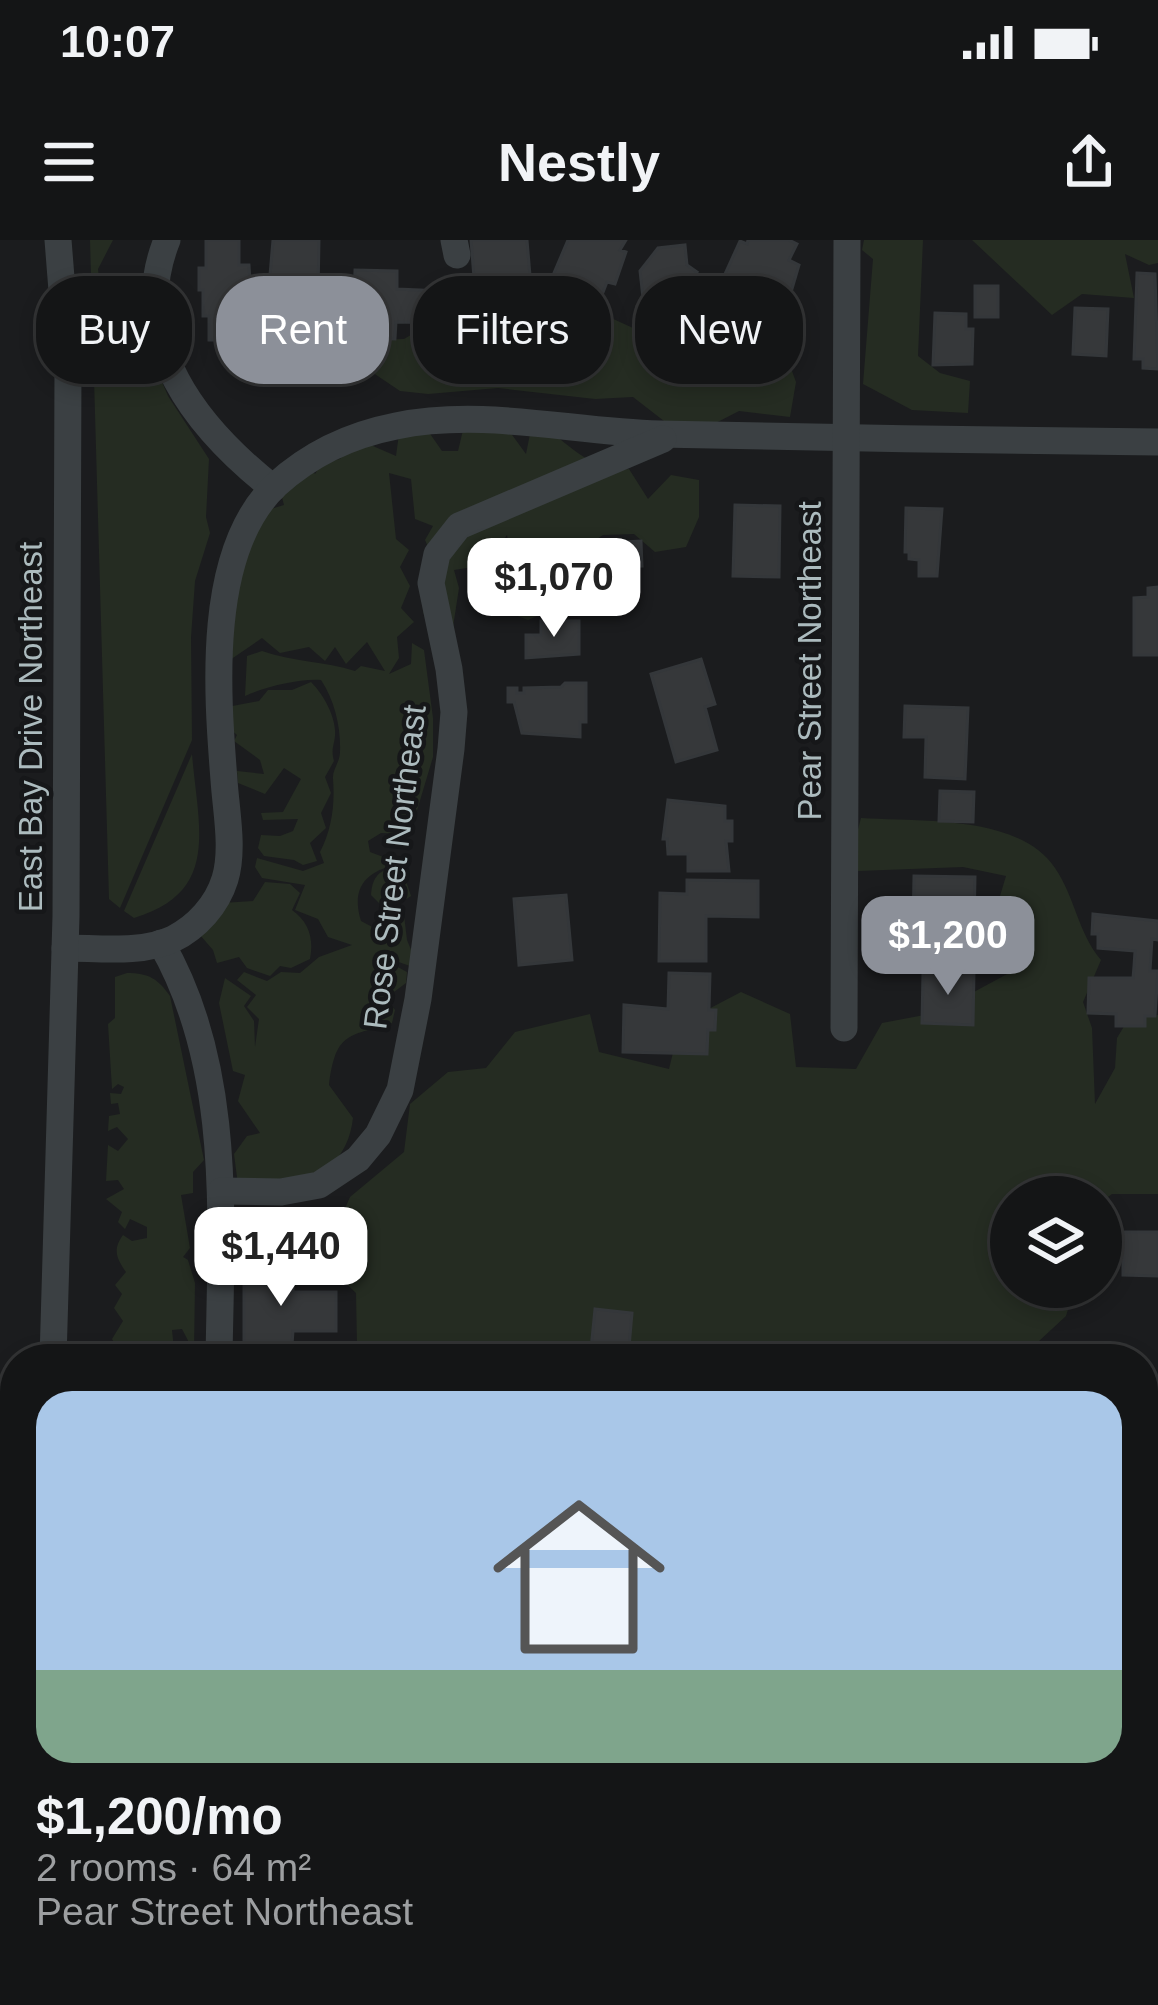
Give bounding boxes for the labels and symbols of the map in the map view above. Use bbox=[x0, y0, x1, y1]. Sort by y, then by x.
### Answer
street label: Pear Street Northeast bbox=[791, 501, 828, 821]
pin: $1,070 bbox=[456, 538, 652, 640]
street label: East Bay Drive Northeast bbox=[12, 542, 49, 912]
street label: Rose Street Northeast bbox=[356, 703, 433, 1031]
pin: $1,200 bbox=[850, 896, 1046, 998]
pin: $1,440 bbox=[183, 1207, 379, 1309]

